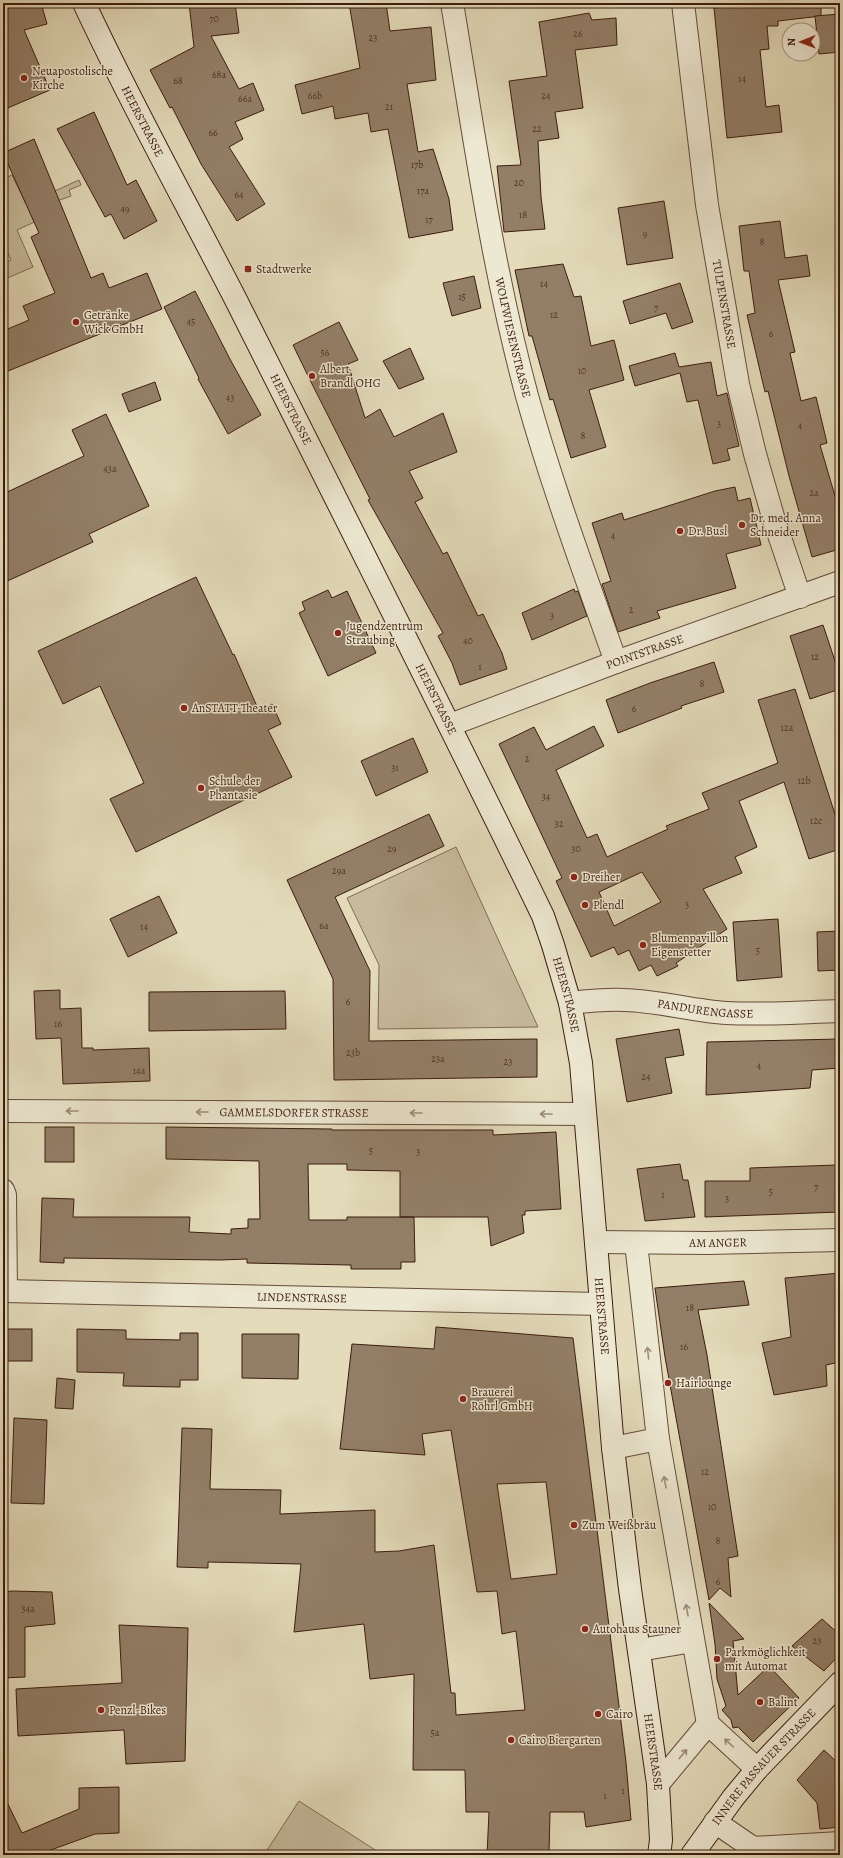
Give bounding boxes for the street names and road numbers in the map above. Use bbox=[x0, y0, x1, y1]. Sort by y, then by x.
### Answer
street label: HEERSTRASSE bbox=[118, 83, 167, 160]
street label: TULPENSTRASSE bbox=[709, 258, 740, 350]
street label: WOLFWIESENSTRASSE bbox=[491, 275, 535, 399]
street label: HEERSTRASSE bbox=[266, 371, 316, 448]
street label: POINTSTRASSE bbox=[604, 631, 686, 673]
street label: HEERSTRASSE bbox=[412, 661, 461, 737]
street label: HEERSTRASSE bbox=[549, 955, 583, 1034]
street label: PANDURENGASSE bbox=[656, 995, 753, 1022]
street label: GAMMELSDORFER STRASSE bbox=[219, 1104, 369, 1121]
street label: AM ANGER bbox=[688, 1234, 748, 1251]
street label: HEERSTRASSE bbox=[591, 1277, 613, 1355]
street label: LINDENSTRASSE bbox=[257, 1289, 347, 1306]
street label: INNERE PASSAUER STRASSE bbox=[708, 1705, 819, 1828]
street label: HEERSTRASSE bbox=[640, 1712, 666, 1791]

